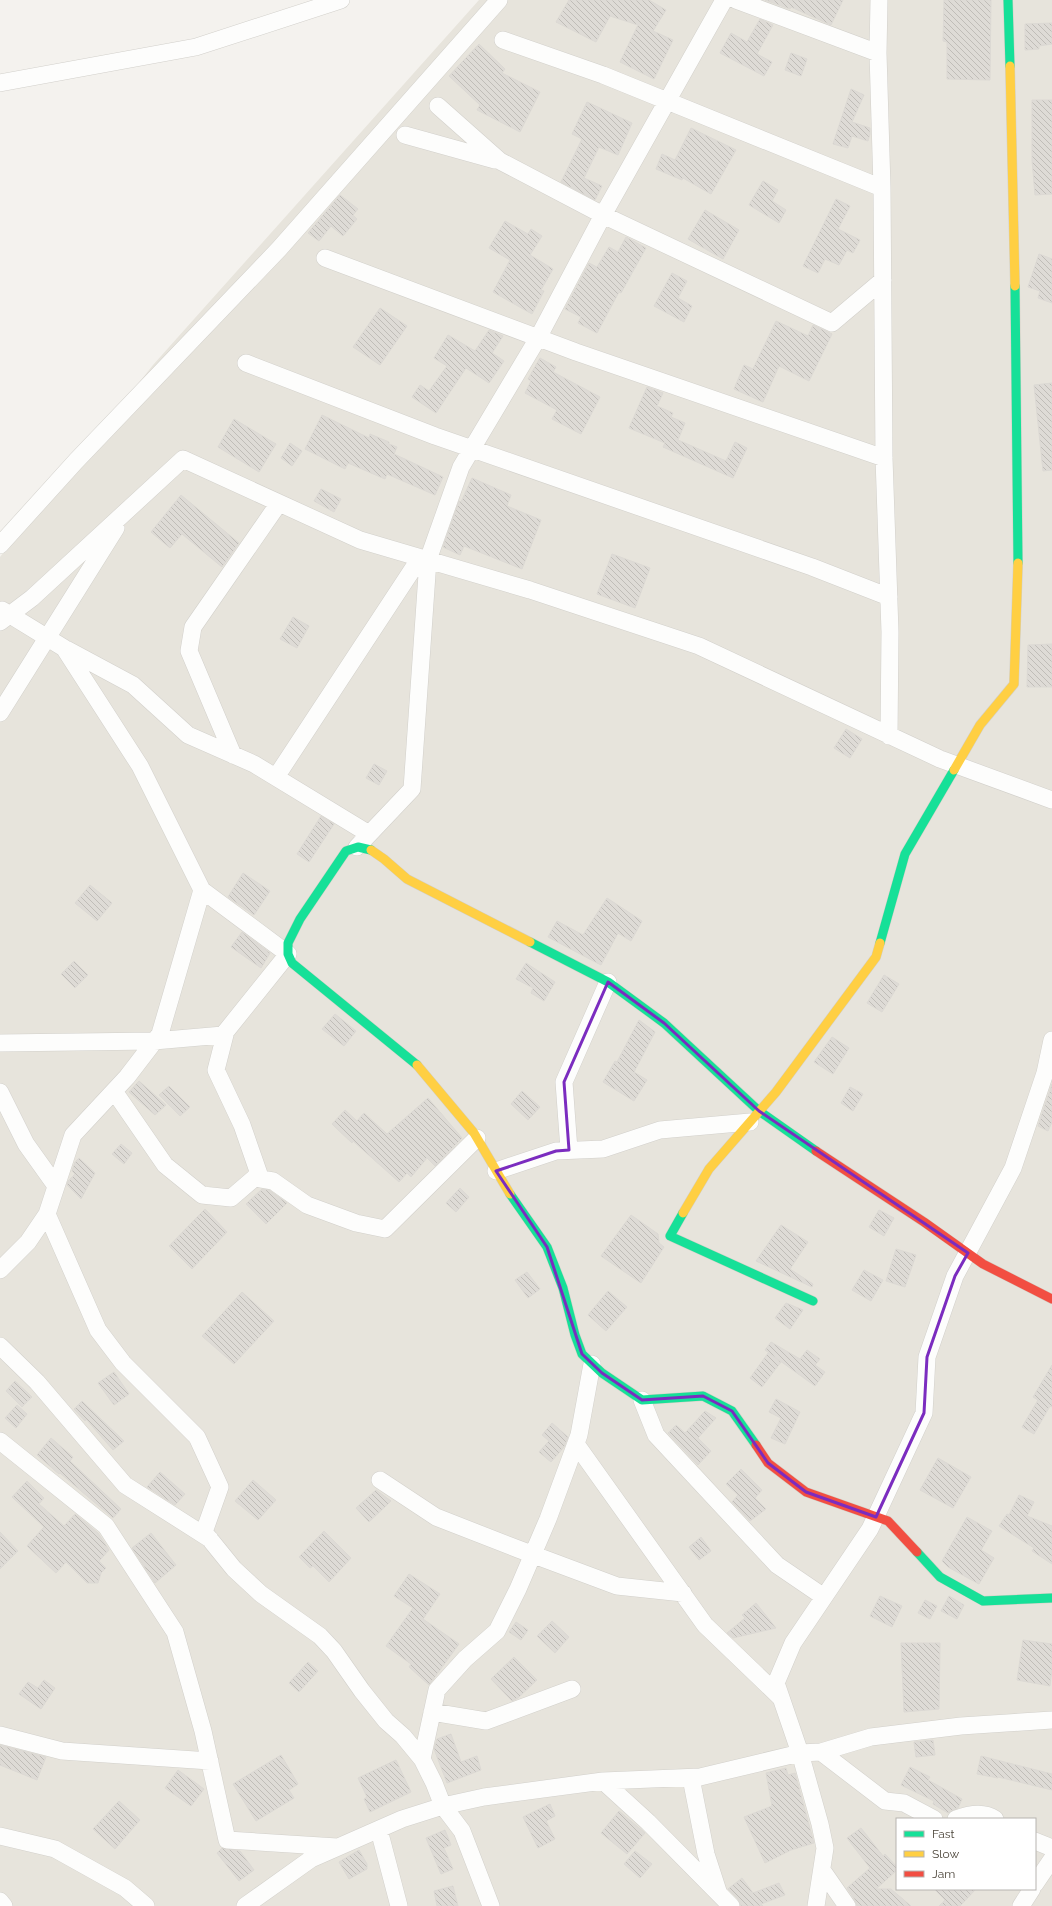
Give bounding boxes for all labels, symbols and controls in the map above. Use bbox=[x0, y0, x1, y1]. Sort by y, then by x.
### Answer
legend bbox=[896, 1818, 1036, 1890]
text: Fast bbox=[932, 1827, 955, 1841]
text: Slow bbox=[932, 1847, 959, 1861]
text: Jam bbox=[932, 1867, 955, 1881]

